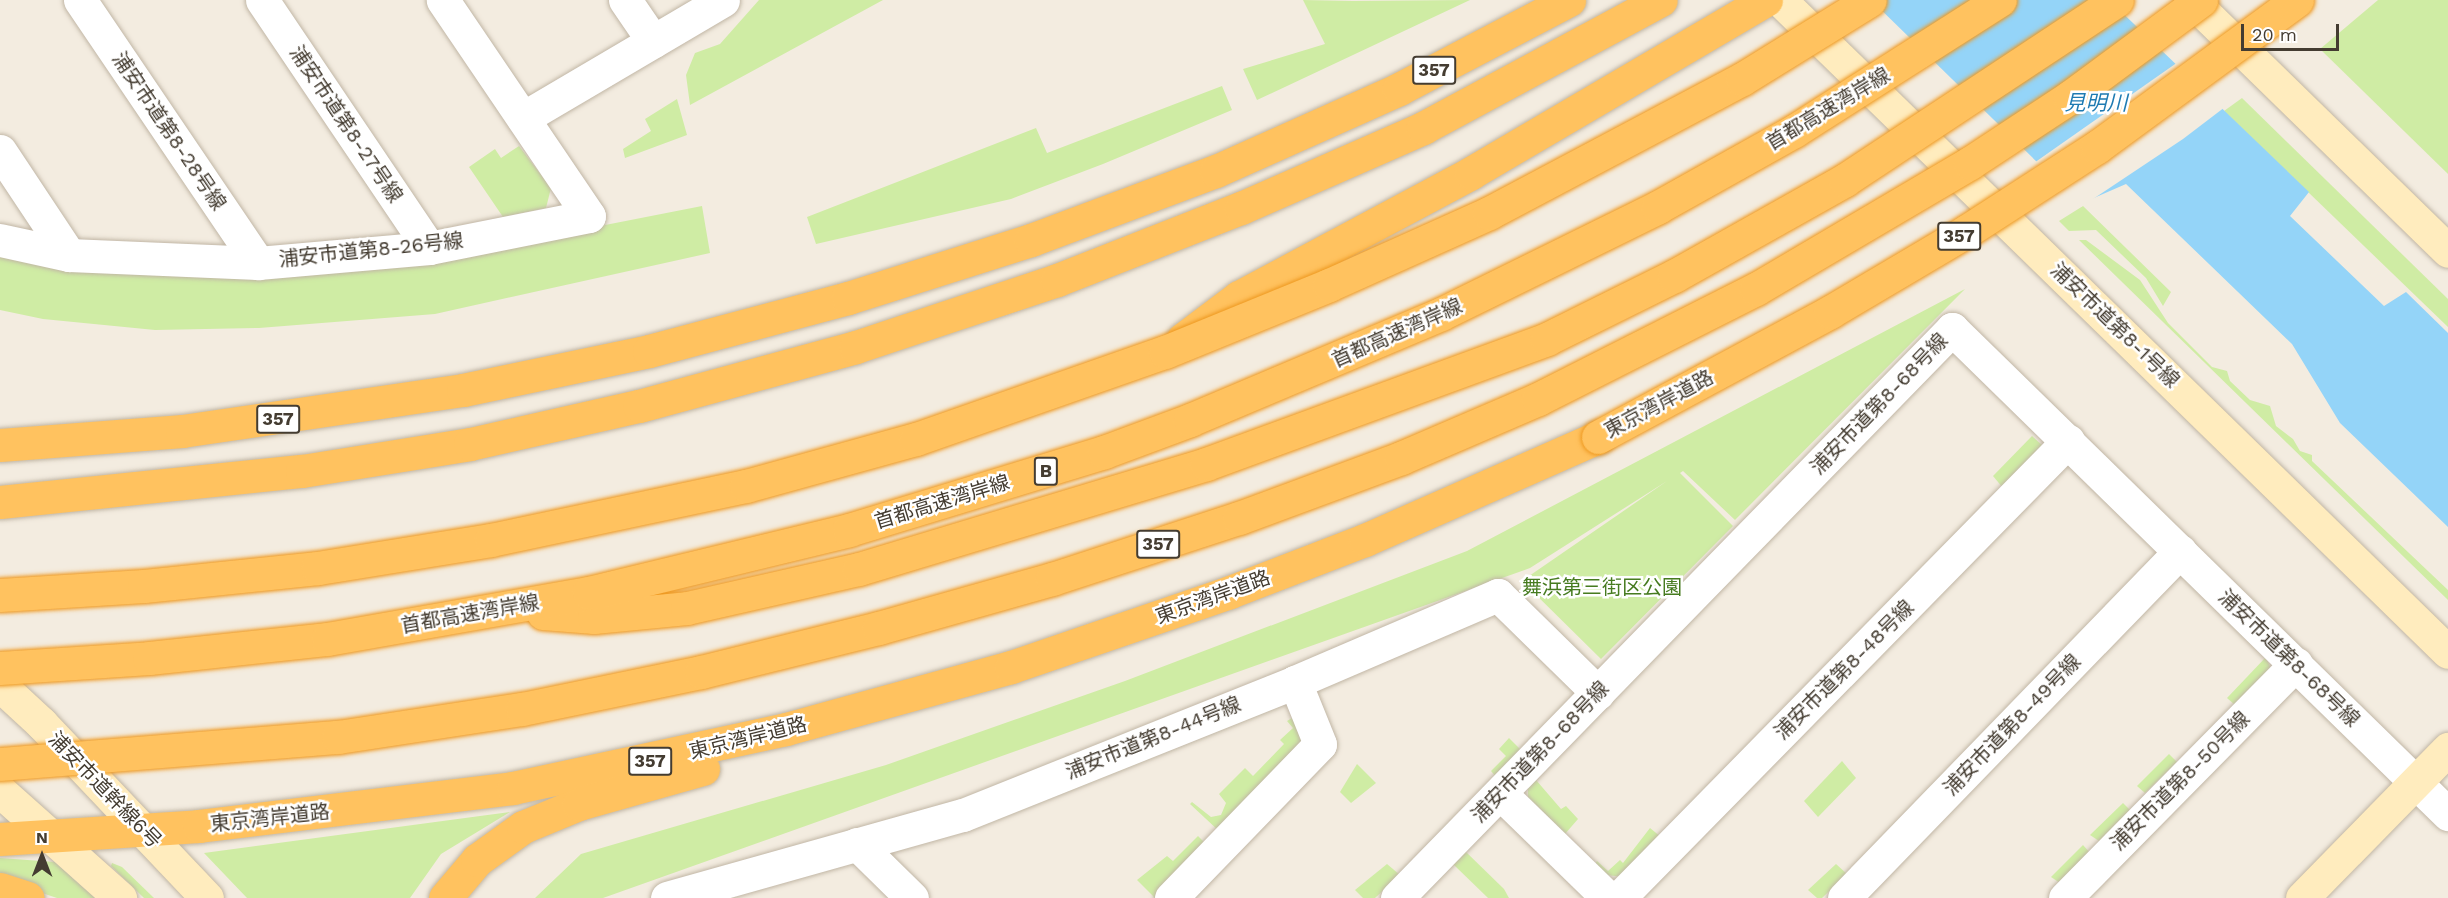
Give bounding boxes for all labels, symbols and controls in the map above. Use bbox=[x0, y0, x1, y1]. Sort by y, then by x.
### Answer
scale bar bbox=[2244, 12, 2342, 50]
text: 20 m bbox=[2252, 24, 2297, 45]
street label: 浦安市道第8-27号線 bbox=[285, 41, 407, 207]
street label: 浦安市道第8-28号線 bbox=[107, 47, 231, 215]
road number: 357 bbox=[1412, 55, 1456, 85]
street label: 首都高速湾岸線 bbox=[1762, 63, 1894, 155]
water label: 見明川 bbox=[2065, 90, 2127, 116]
road number: 357 bbox=[1936, 221, 1982, 251]
street label: 浦安市道第8-26号線 bbox=[277, 228, 465, 272]
street label: 浦安市道第8-1号線 bbox=[2046, 257, 2184, 393]
street label: 首都高速湾岸線 bbox=[1328, 294, 1466, 372]
street label: 浦安市道第8-68号線 bbox=[1805, 328, 1953, 480]
street label: 東京湾岸道路 bbox=[1600, 365, 1718, 443]
road number: 357 bbox=[256, 404, 300, 434]
road number: B bbox=[1032, 456, 1060, 486]
street label: 首都高速湾岸線 bbox=[872, 470, 1012, 534]
road number: 357 bbox=[1136, 529, 1180, 559]
street label: 東京湾岸道路 bbox=[1153, 565, 1273, 629]
park label: 舞浜第三街区公園 bbox=[1522, 575, 1682, 599]
street label: 浦安市道第8-68号線 bbox=[2213, 584, 2365, 732]
street label: 首都高速湾岸線 bbox=[399, 590, 541, 638]
street label: 浦安市道第8-48号線 bbox=[1769, 595, 1919, 745]
street label: 浦安市道第8-49号線 bbox=[1938, 649, 2086, 801]
street label: 浦安市道第8-68号線 bbox=[1466, 676, 1614, 828]
street label: 浦安市道第8-44号線 bbox=[1062, 692, 1244, 784]
street label: 浦安市道第8-50号線 bbox=[2106, 707, 2254, 855]
street label: 東京湾岸道路 bbox=[687, 712, 809, 764]
street label: 浦安市道幹線6号 bbox=[44, 727, 166, 853]
road number: 357 bbox=[628, 746, 672, 776]
street label: 東京湾岸道路 bbox=[209, 800, 331, 836]
north arrow bbox=[12, 826, 72, 886]
text: N bbox=[36, 828, 48, 847]

